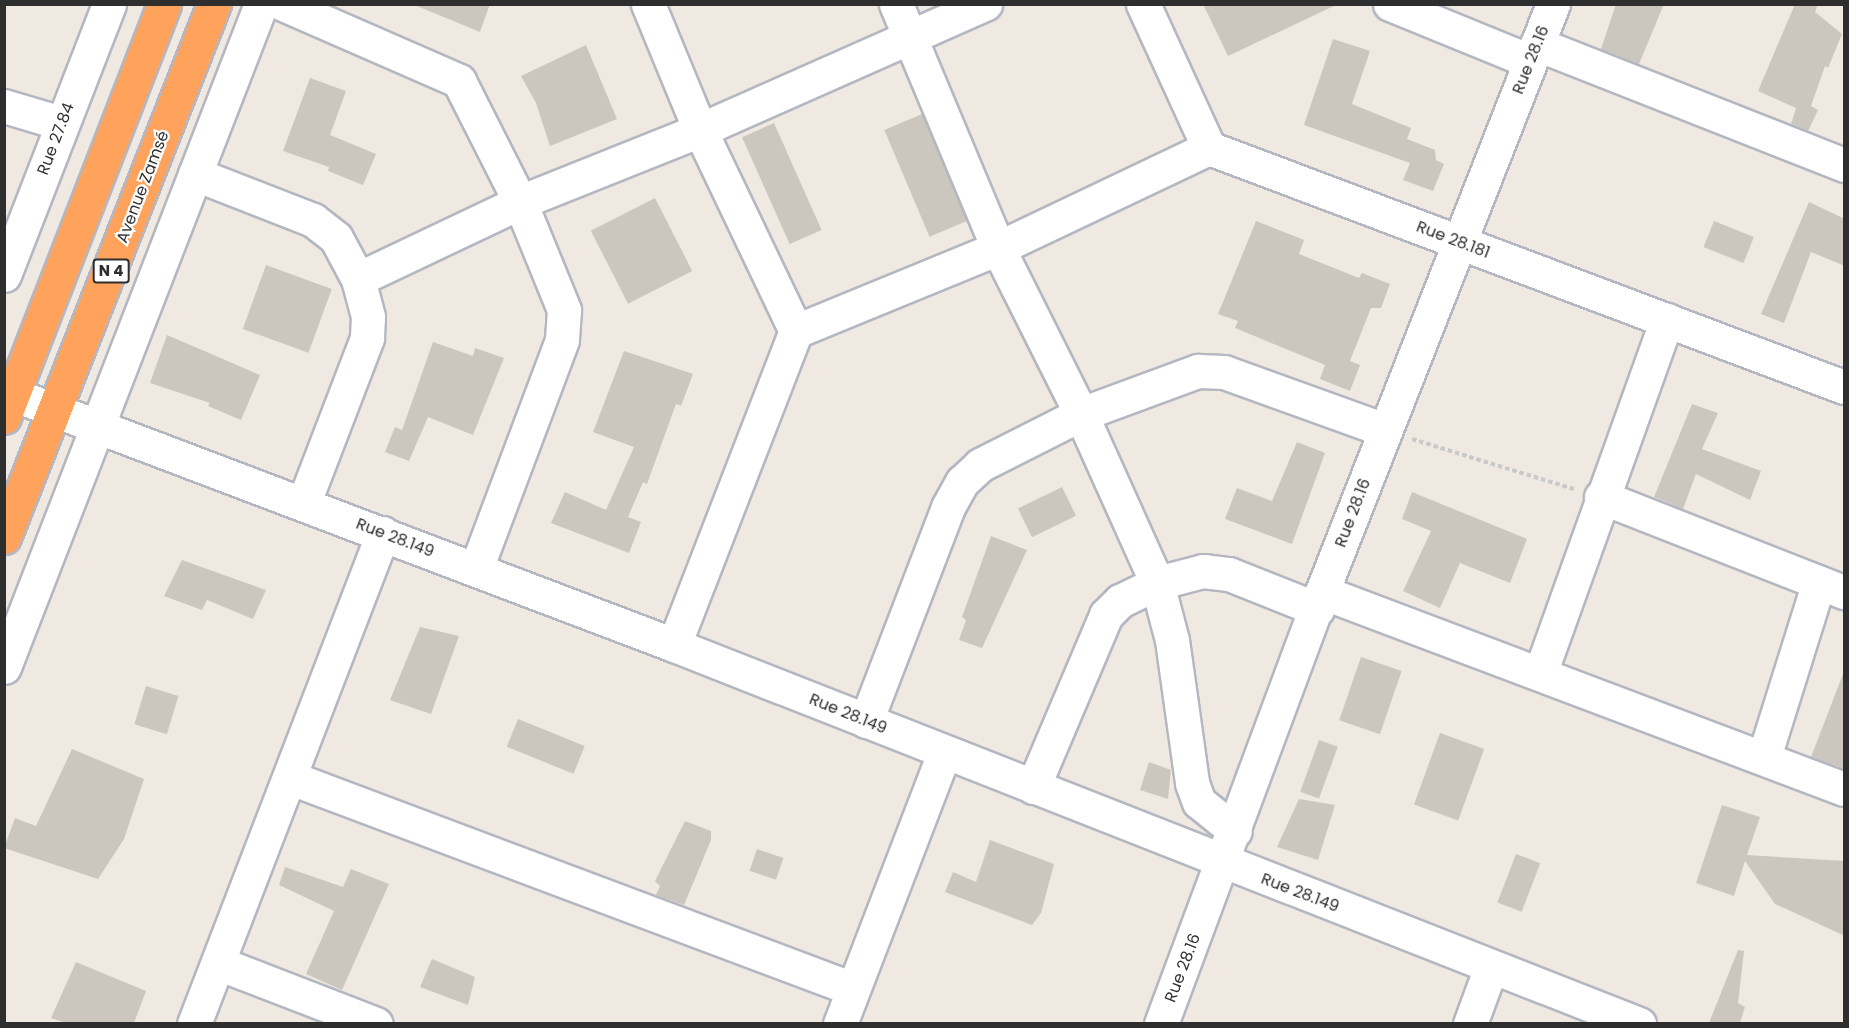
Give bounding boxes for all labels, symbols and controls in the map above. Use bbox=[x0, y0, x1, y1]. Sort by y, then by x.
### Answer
street label: Rue 28.16 bbox=[1509, 23, 1553, 97]
street label: Rue 27.84 bbox=[33, 100, 79, 178]
street label: Avenue Zamsé bbox=[113, 128, 173, 246]
street label: Rue 28.181 bbox=[1414, 217, 1492, 263]
road number: N 4 bbox=[92, 259, 130, 283]
street label: Rue 28.16 bbox=[1331, 476, 1375, 550]
street label: Rue 28.149 bbox=[353, 514, 437, 562]
street label: Rue 28.149 bbox=[806, 690, 890, 738]
street label: Rue 28.149 bbox=[1258, 869, 1342, 917]
street label: Rue 28.16 bbox=[1161, 931, 1205, 1005]

